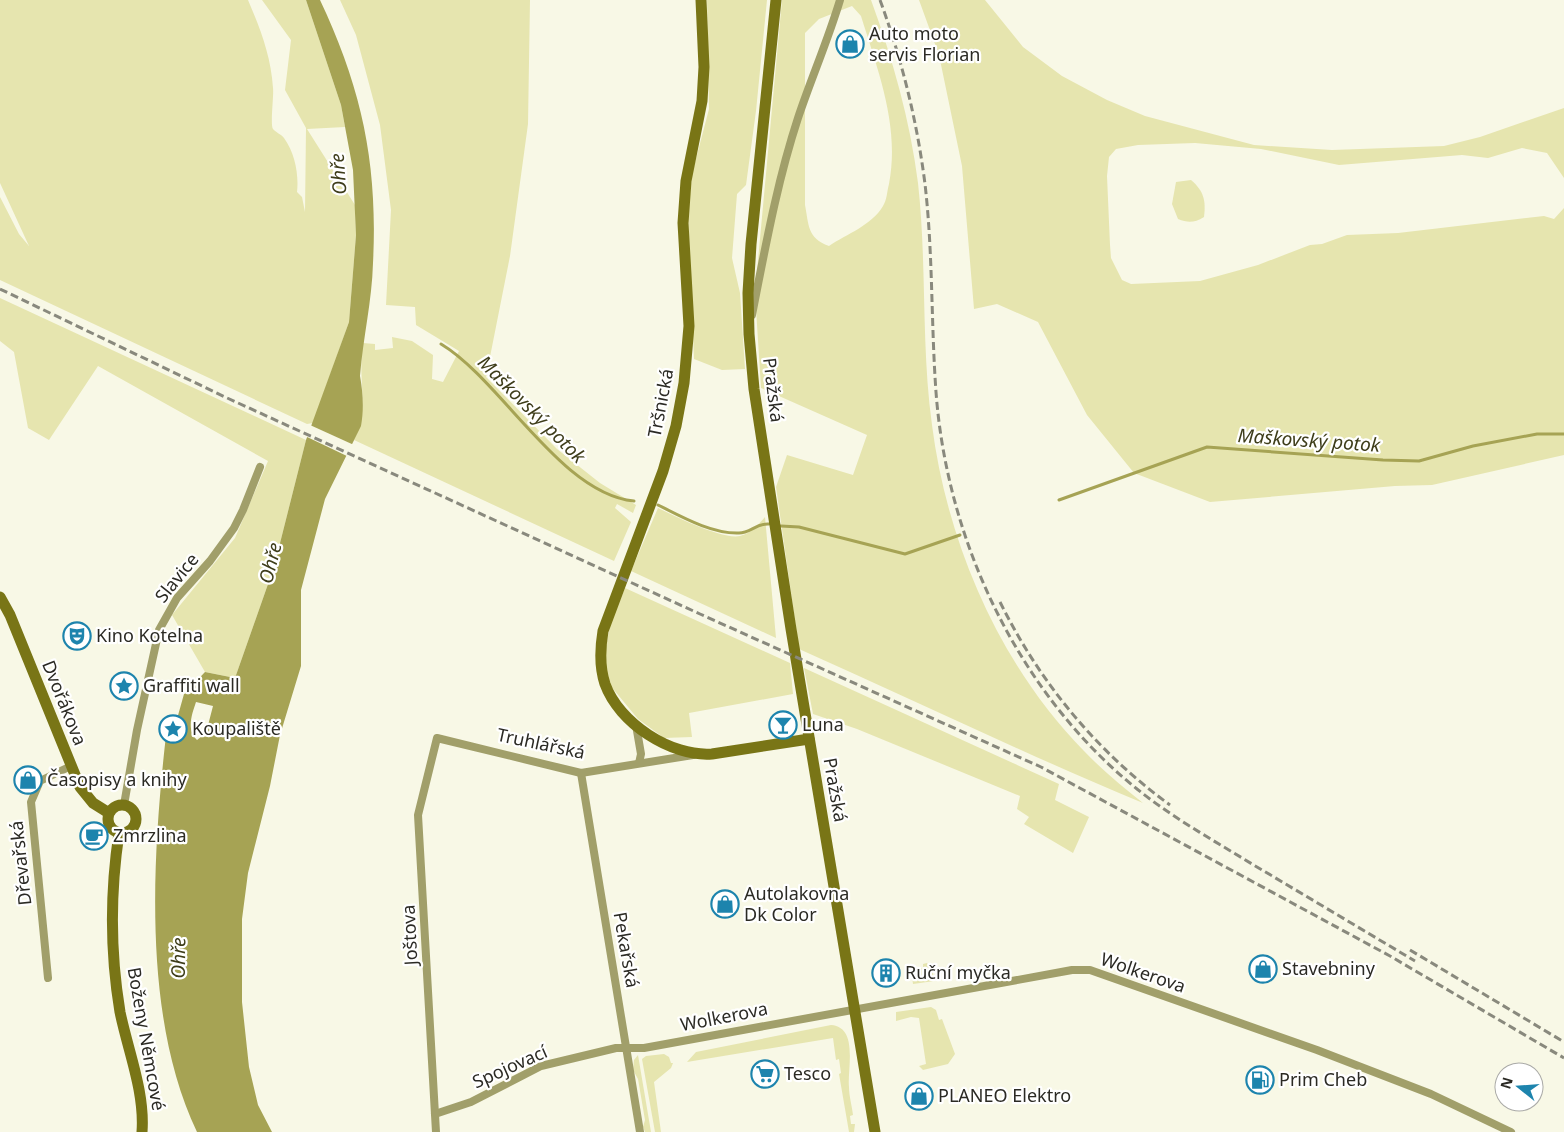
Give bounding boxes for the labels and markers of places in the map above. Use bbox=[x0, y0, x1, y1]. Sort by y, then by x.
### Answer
place label: Auto moto servis Florian bbox=[869, 21, 980, 66]
shop icon: Auto moto servis Florian bbox=[835, 29, 865, 59]
theatre icon: Kino Kotelna bbox=[62, 621, 92, 651]
place label: Kino Kotelna bbox=[96, 623, 203, 647]
place icon: Graffiti wall bbox=[109, 671, 139, 701]
place label: Graffiti wall bbox=[143, 673, 240, 697]
bar icon: Luna bbox=[768, 710, 798, 740]
place label: Luna bbox=[802, 712, 844, 736]
place icon: Koupaliště bbox=[158, 714, 188, 744]
place label: Koupaliště bbox=[192, 716, 281, 740]
shop icon: Časopisy a knihy bbox=[13, 765, 43, 795]
place label: Časopisy a knihy bbox=[47, 767, 187, 791]
cafe icon: Zmrzlina bbox=[79, 821, 109, 851]
place label: Zmrzlina bbox=[113, 823, 187, 847]
place label: Autolakovna Dk Color bbox=[744, 881, 849, 926]
shop icon: Autolakovna Dk Color bbox=[710, 889, 740, 919]
shop icon: Stavebniny bbox=[1248, 954, 1278, 984]
place label: Stavebniny bbox=[1282, 956, 1376, 980]
building icon: Ruční myčka bbox=[871, 958, 901, 988]
place label: Ruční myčka bbox=[905, 960, 1011, 984]
supermarket icon: Tesco bbox=[750, 1059, 780, 1089]
place label: Tesco bbox=[784, 1061, 831, 1085]
fuel station icon: Prim Cheb bbox=[1245, 1065, 1275, 1095]
place label: Prim Cheb bbox=[1279, 1067, 1367, 1091]
shop icon: PLANEO Elektro bbox=[904, 1081, 934, 1111]
place label: PLANEO Elektro bbox=[938, 1083, 1071, 1107]

